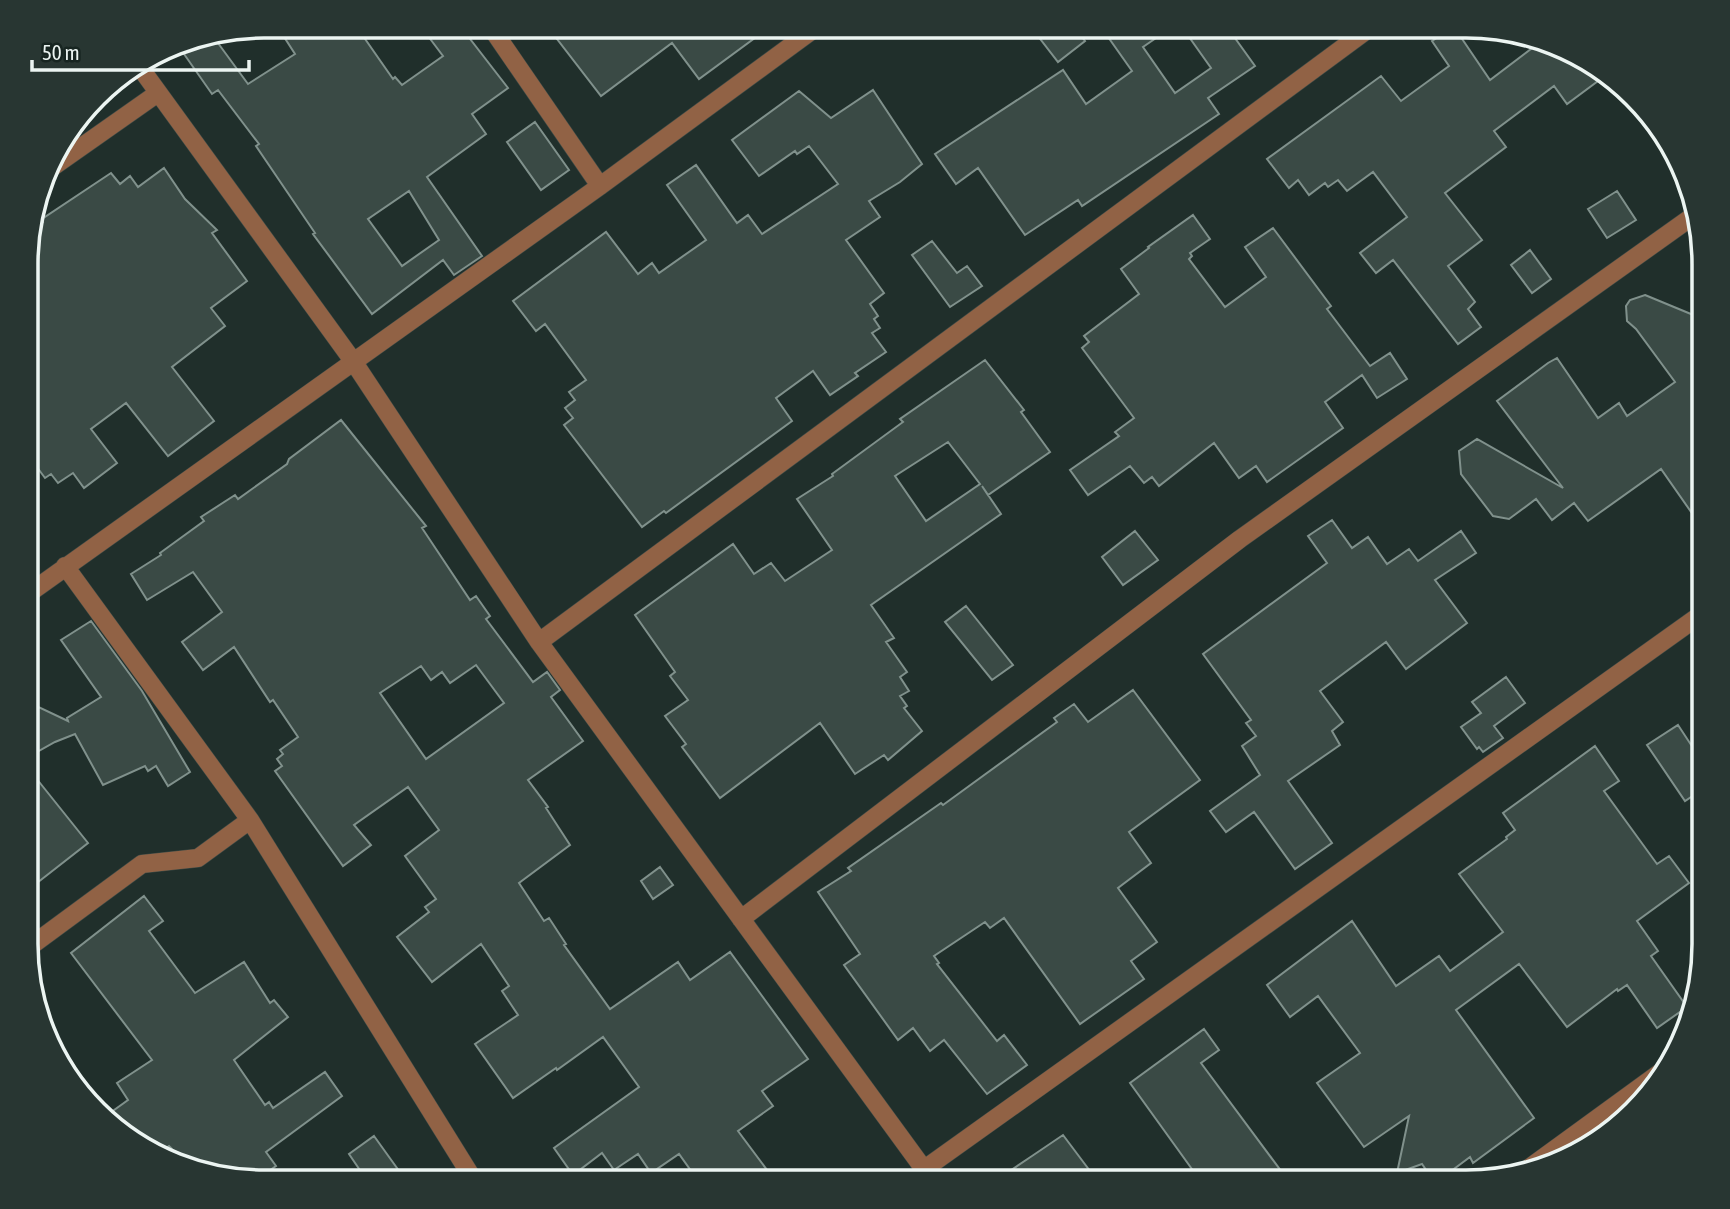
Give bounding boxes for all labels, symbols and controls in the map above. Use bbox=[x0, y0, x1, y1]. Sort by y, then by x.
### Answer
scale bar bbox=[32, 28, 248, 72]
text: 50 m bbox=[42, 40, 80, 64]

